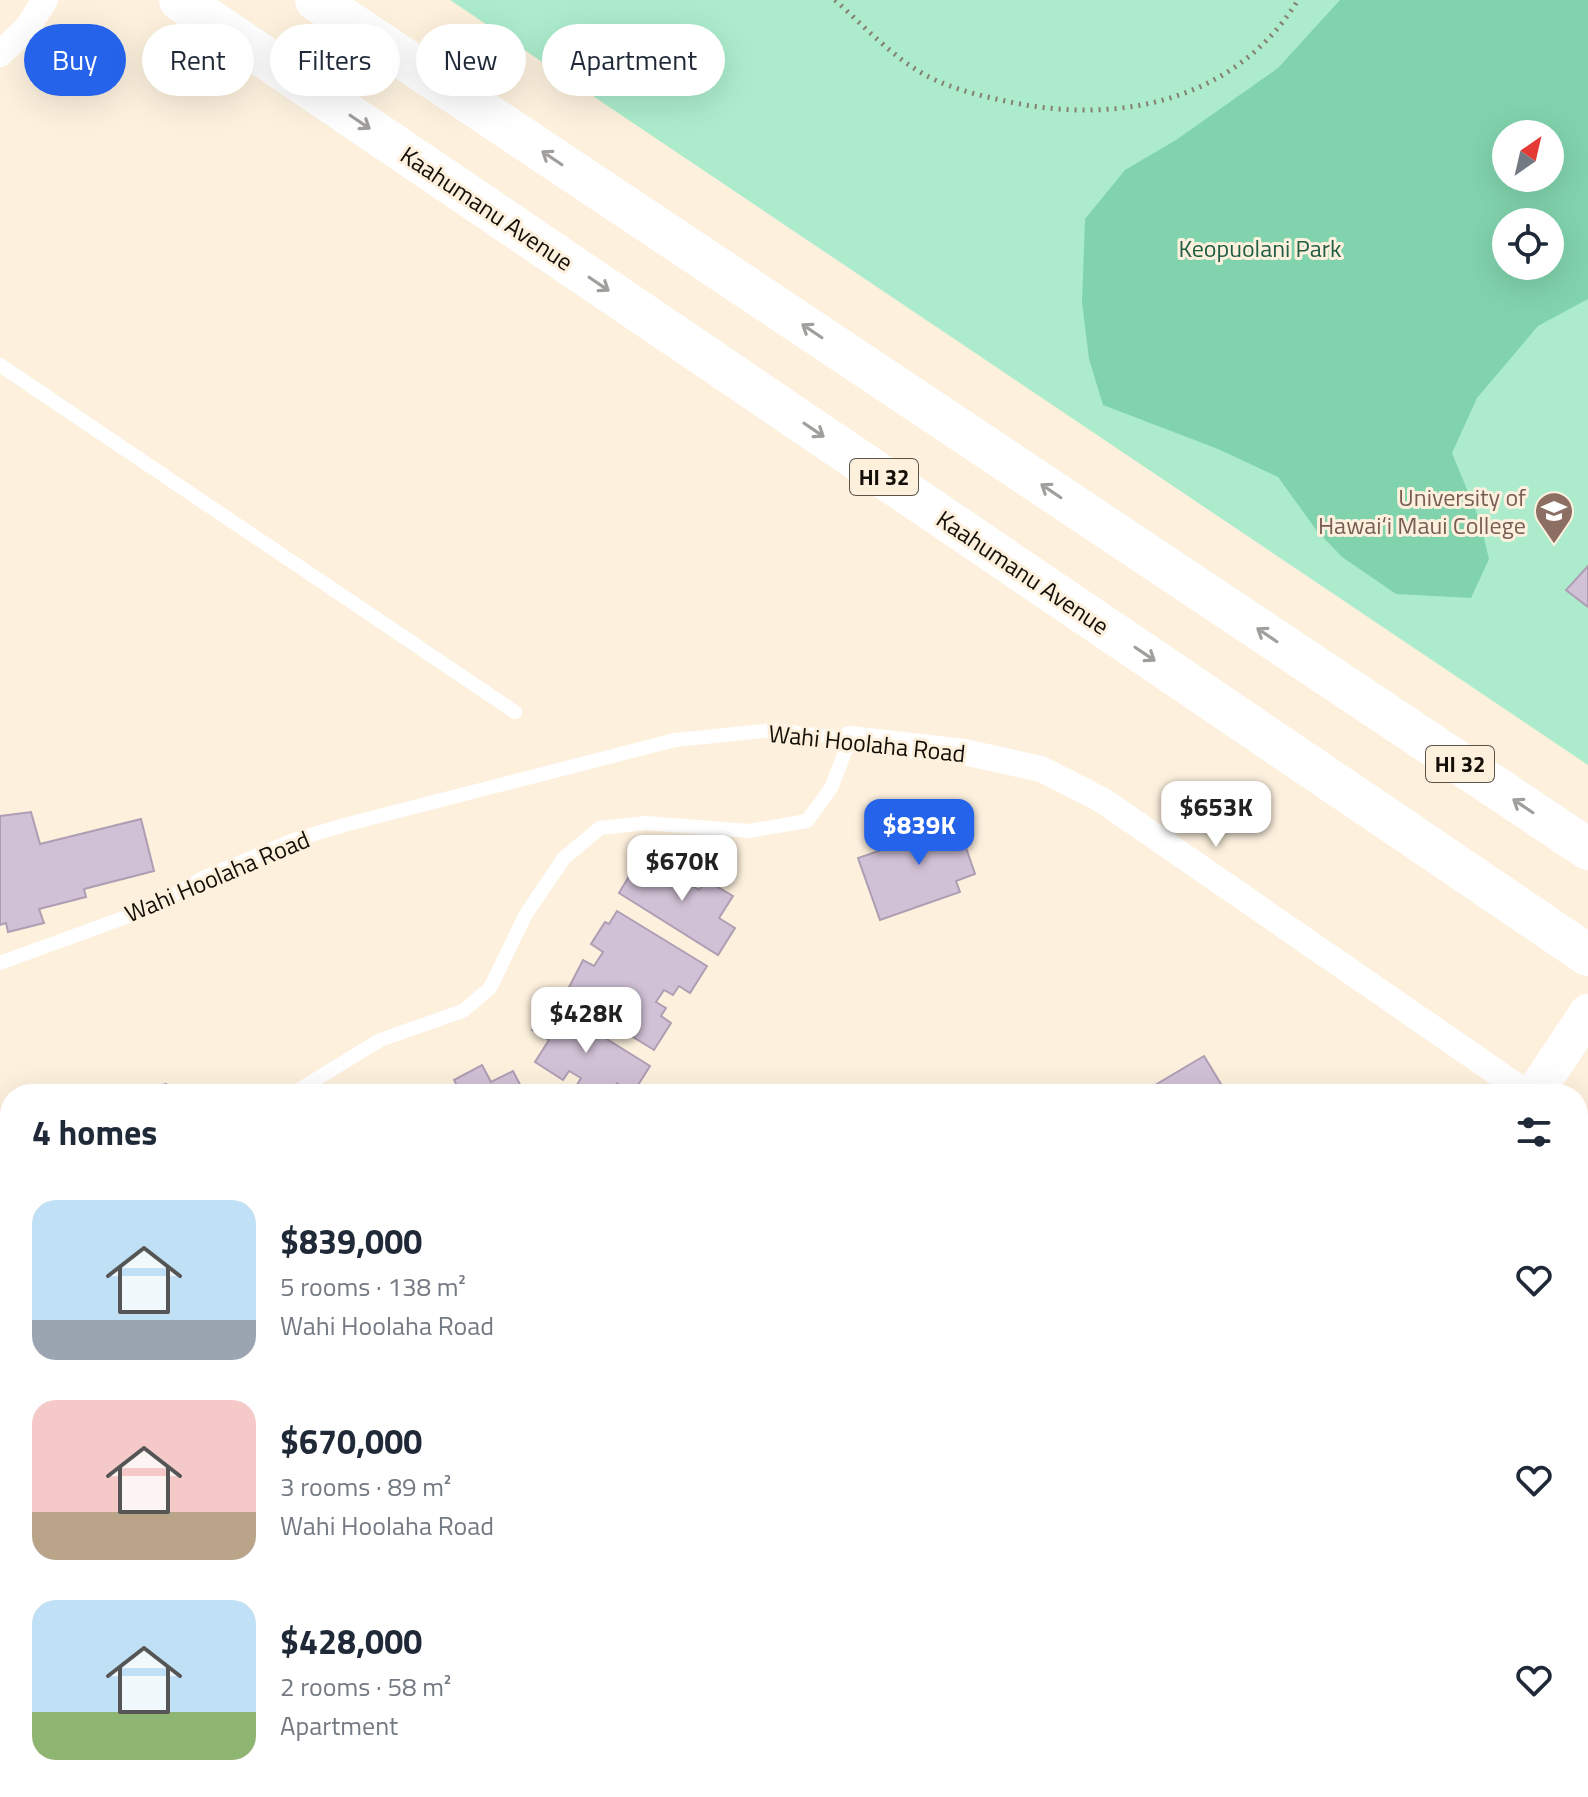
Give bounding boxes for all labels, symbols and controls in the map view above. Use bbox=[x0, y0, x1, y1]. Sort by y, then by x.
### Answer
chip: Buy bbox=[24, 24, 126, 96]
chip: Rent bbox=[142, 24, 254, 96]
chip: Filters bbox=[270, 24, 400, 96]
chip: New bbox=[416, 24, 526, 96]
chip: Apartment bbox=[542, 24, 725, 96]
one-way arrow bbox=[349, 114, 371, 130]
north arrow bbox=[1492, 120, 1564, 192]
map controls bbox=[1492, 120, 1564, 280]
street label: Kaahumanu Avenue bbox=[393, 137, 581, 279]
one-way arrow bbox=[542, 150, 564, 166]
button: locate bbox=[1492, 208, 1564, 280]
park label: Keopuolani Park bbox=[1178, 230, 1342, 266]
one-way arrow bbox=[587, 276, 609, 292]
one-way arrow bbox=[801, 323, 823, 339]
one-way arrow bbox=[802, 422, 824, 438]
road number: HI 32 bbox=[850, 459, 918, 495]
place label: University of Hawai‘i Maui College bbox=[1318, 479, 1526, 543]
one-way arrow bbox=[1040, 483, 1063, 499]
school or university icon: University of Hawai‘i Maui College bbox=[1533, 490, 1575, 545]
street label: Kaahumanu Avenue bbox=[929, 501, 1117, 643]
one-way arrow bbox=[1257, 627, 1279, 643]
one-way arrow bbox=[1133, 647, 1156, 663]
street label: Wahi Hoolaha Road bbox=[767, 715, 967, 771]
road number: HI 32 bbox=[1426, 746, 1494, 782]
pin: $653K bbox=[1160, 781, 1272, 849]
text: $653K bbox=[1179, 787, 1253, 826]
one-way arrow bbox=[1512, 797, 1535, 813]
pin: $839K bbox=[863, 799, 975, 867]
text: $839K bbox=[882, 805, 956, 844]
street label: Wahi Hoolaha Road bbox=[119, 821, 315, 931]
pin: $670K bbox=[626, 835, 738, 903]
text: $670K bbox=[645, 841, 719, 880]
pin: $428K bbox=[530, 987, 642, 1055]
text: $428K bbox=[549, 993, 623, 1032]
text: 4 homes bbox=[32, 1106, 157, 1158]
icon: filters bbox=[1512, 1110, 1556, 1154]
text: $839,000 bbox=[280, 1215, 422, 1267]
icon: home bbox=[96, 1232, 192, 1328]
icon: heart bbox=[1512, 1258, 1556, 1302]
text: 5 rooms · 138 m² bbox=[280, 1267, 466, 1306]
text: Wahi Hoolaha Road bbox=[280, 1306, 494, 1345]
text: $670,000 bbox=[280, 1415, 422, 1467]
icon: home bbox=[96, 1432, 192, 1528]
icon: heart bbox=[1512, 1458, 1556, 1502]
text: 3 rooms · 89 m² bbox=[280, 1467, 451, 1506]
text: Wahi Hoolaha Road bbox=[280, 1506, 494, 1545]
text: $428,000 bbox=[280, 1615, 422, 1667]
icon: home bbox=[96, 1632, 192, 1728]
icon: heart bbox=[1512, 1658, 1556, 1702]
text: 2 rooms · 58 m² bbox=[280, 1667, 451, 1706]
text: Apartment bbox=[280, 1706, 398, 1745]

